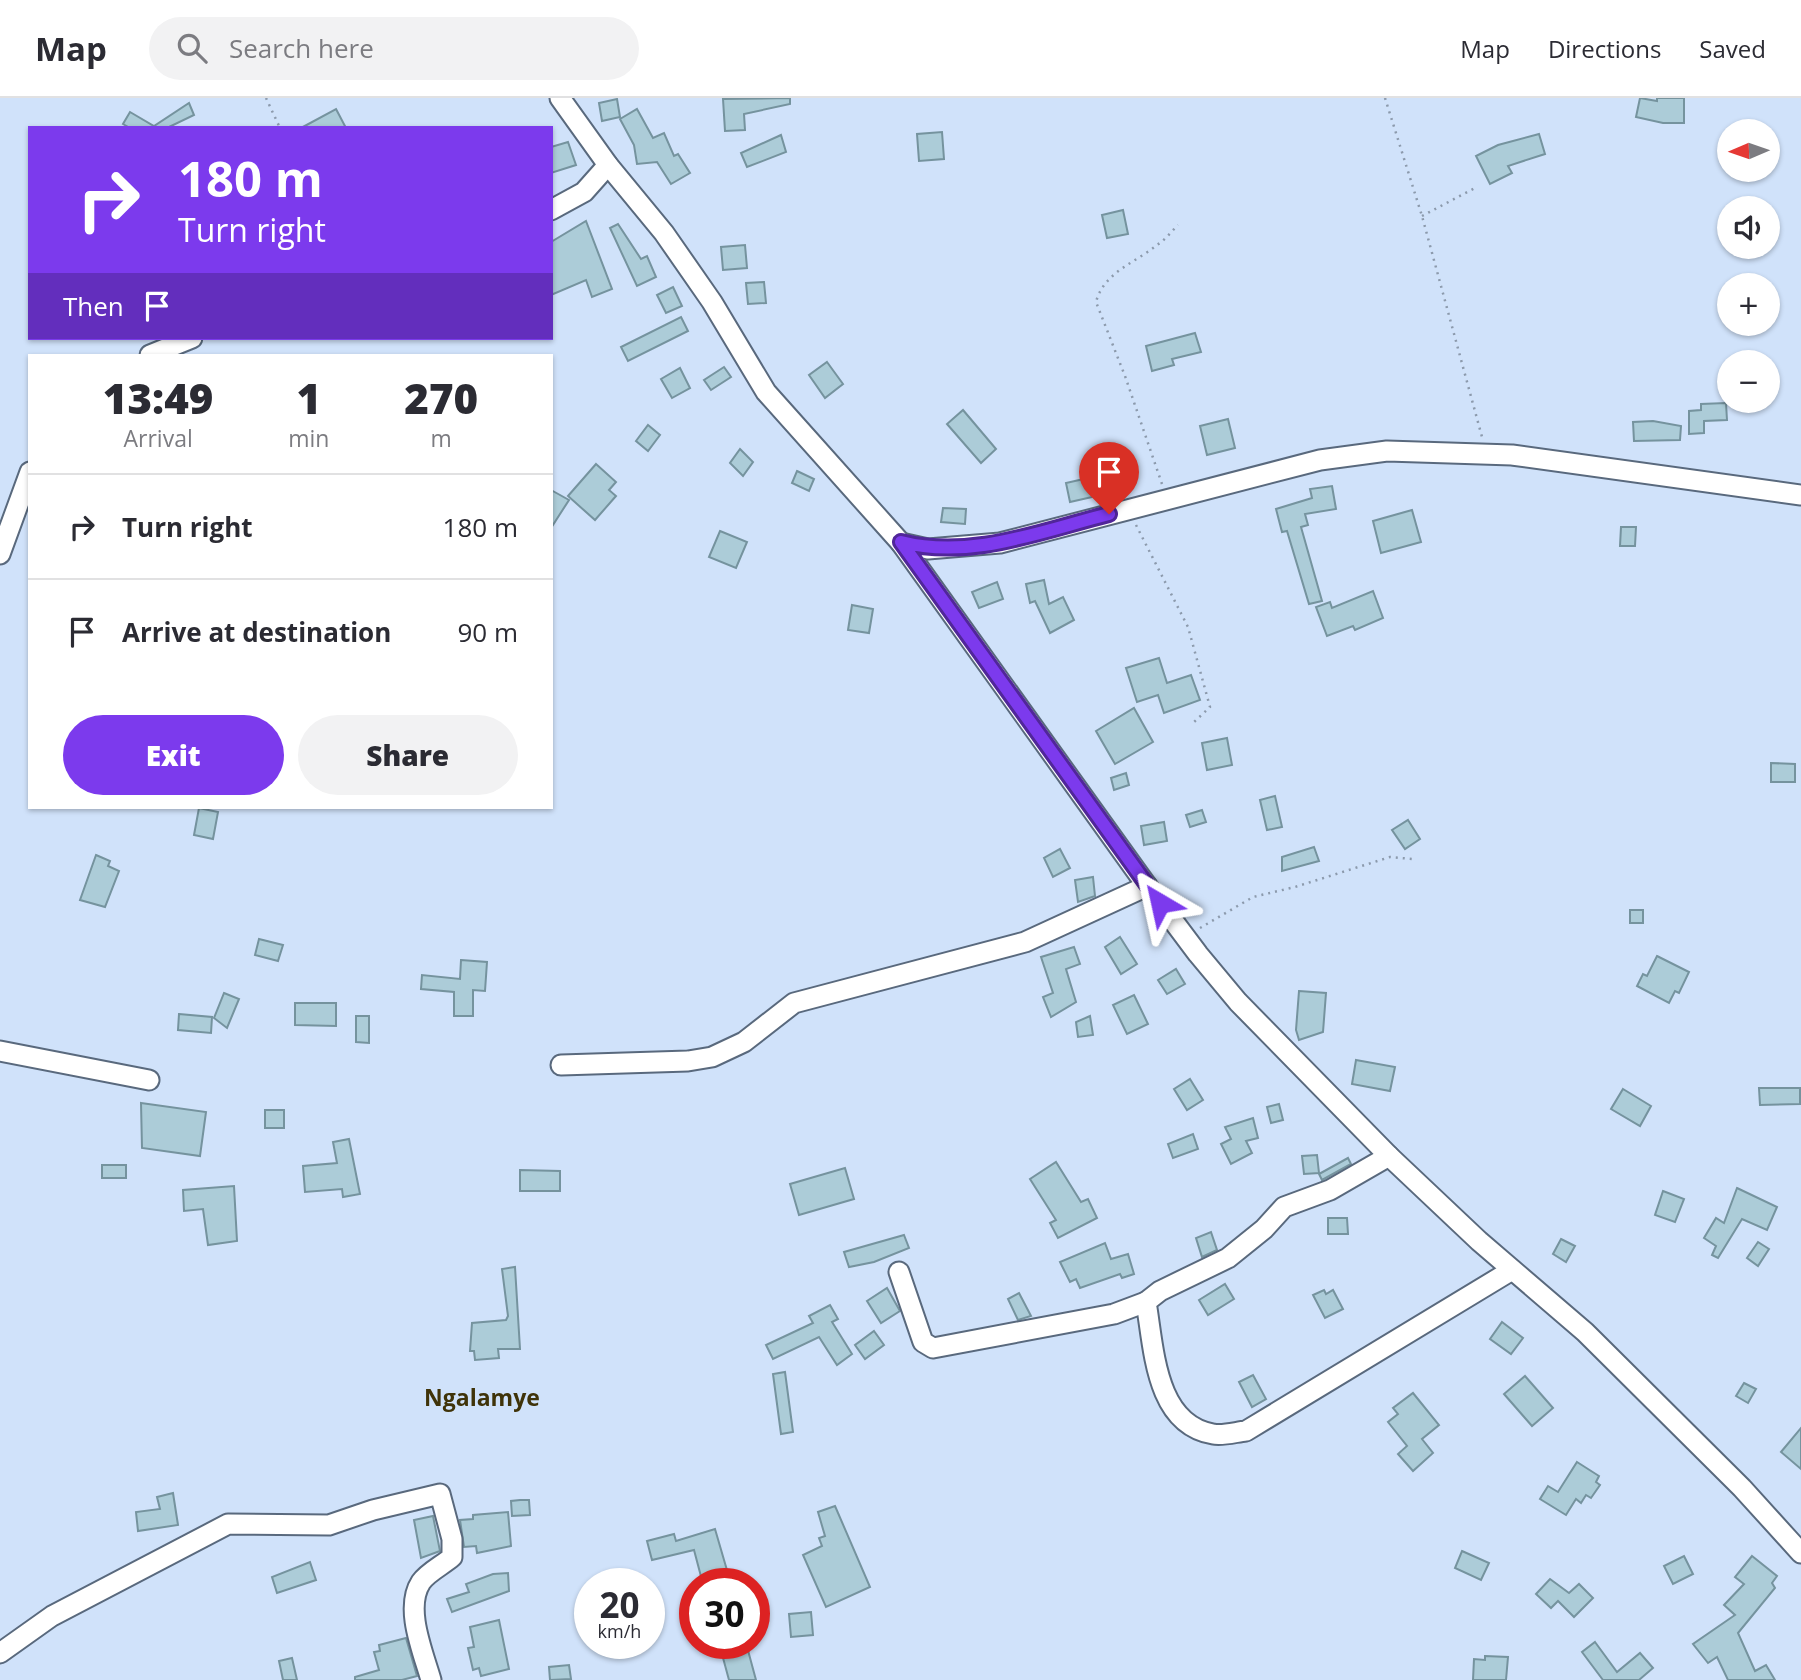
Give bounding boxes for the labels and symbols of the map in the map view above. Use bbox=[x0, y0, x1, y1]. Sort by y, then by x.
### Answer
north arrow bbox=[1717, 119, 1780, 182]
pin bbox=[1079, 442, 1139, 514]
position arrow bbox=[1123, 866, 1197, 940]
district label: Ngalamye bbox=[424, 1381, 540, 1413]
speed limit sign: 30 bbox=[679, 1568, 770, 1659]

